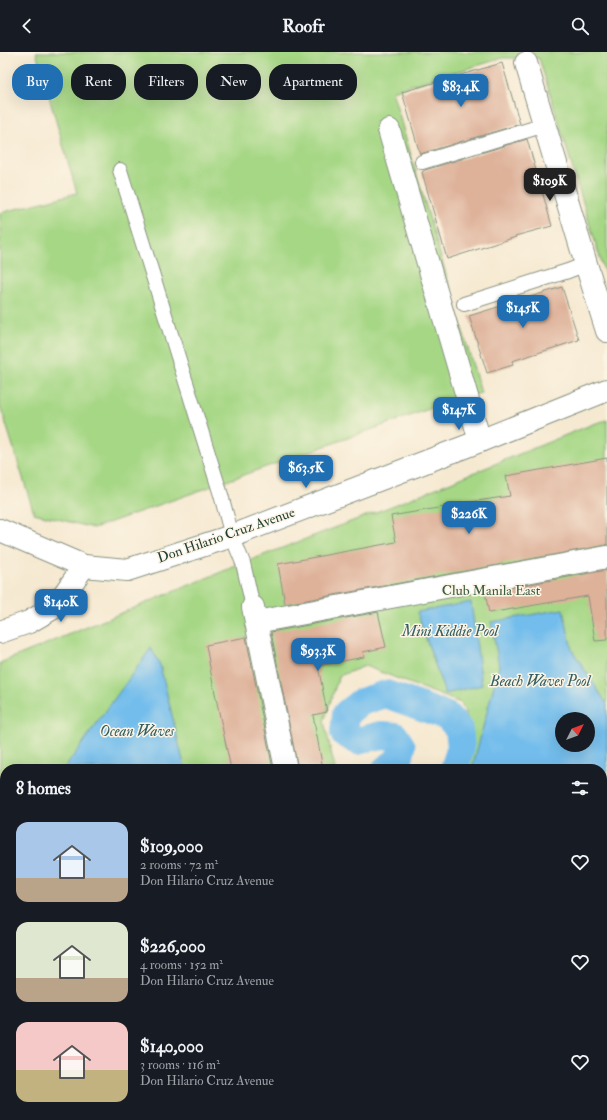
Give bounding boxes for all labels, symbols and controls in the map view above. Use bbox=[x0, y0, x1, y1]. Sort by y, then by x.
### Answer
icon: back bbox=[16, 15, 38, 37]
text: Roofr bbox=[282, 15, 325, 38]
icon: search bbox=[569, 15, 591, 37]
chip: Buy bbox=[12, 64, 63, 100]
chip: Rent bbox=[71, 64, 126, 100]
chip: Filters bbox=[134, 64, 198, 100]
chip: New bbox=[206, 64, 261, 100]
chip: Apartment bbox=[269, 64, 357, 100]
pin: $83.4K bbox=[428, 74, 494, 108]
text: $83.4K bbox=[442, 79, 480, 95]
pin: $109K bbox=[522, 168, 578, 202]
text: $109K bbox=[533, 173, 567, 189]
pin: $145K bbox=[495, 295, 551, 329]
text: $145K bbox=[506, 300, 540, 316]
pin: $147K bbox=[431, 397, 487, 431]
text: $147K bbox=[442, 402, 476, 418]
pin: $63.5K bbox=[273, 455, 339, 489]
text: $63.5K bbox=[288, 460, 324, 476]
pin: $226K bbox=[441, 501, 497, 535]
street label: Don Hilario Cruz Avenue bbox=[155, 503, 297, 567]
text: $226K bbox=[451, 506, 487, 522]
park label: Club Manila East bbox=[442, 582, 541, 599]
pin: $140K bbox=[33, 589, 89, 623]
text: $140K bbox=[44, 594, 78, 610]
water label: Mini Kiddie Pool bbox=[401, 622, 500, 641]
pin: $93.3K bbox=[285, 638, 351, 672]
text: $93.3K bbox=[300, 643, 336, 659]
water label: Beach Waves Pool bbox=[489, 672, 592, 691]
north arrow bbox=[555, 712, 595, 752]
map controls bbox=[555, 712, 595, 752]
water label: Ocean Waves bbox=[100, 722, 175, 741]
icon: filters bbox=[569, 777, 591, 799]
text: 8 homes bbox=[16, 778, 71, 799]
text: $109,000 bbox=[140, 836, 203, 857]
icon: home bbox=[48, 838, 96, 886]
icon: heart bbox=[569, 851, 591, 873]
text: 2 rooms · 72 m² bbox=[140, 857, 218, 873]
text: Don Hilario Cruz Avenue bbox=[140, 873, 274, 889]
text: $226,000 bbox=[140, 936, 206, 957]
icon: home bbox=[48, 938, 96, 986]
icon: heart bbox=[569, 951, 591, 973]
text: 4 rooms · 152 m² bbox=[140, 957, 223, 973]
text: Don Hilario Cruz Avenue bbox=[140, 973, 274, 989]
text: $140,000 bbox=[140, 1036, 204, 1057]
icon: home bbox=[48, 1038, 96, 1086]
icon: heart bbox=[569, 1051, 591, 1073]
text: 3 rooms · 116 m² bbox=[140, 1057, 220, 1073]
text: Don Hilario Cruz Avenue bbox=[140, 1073, 274, 1089]

